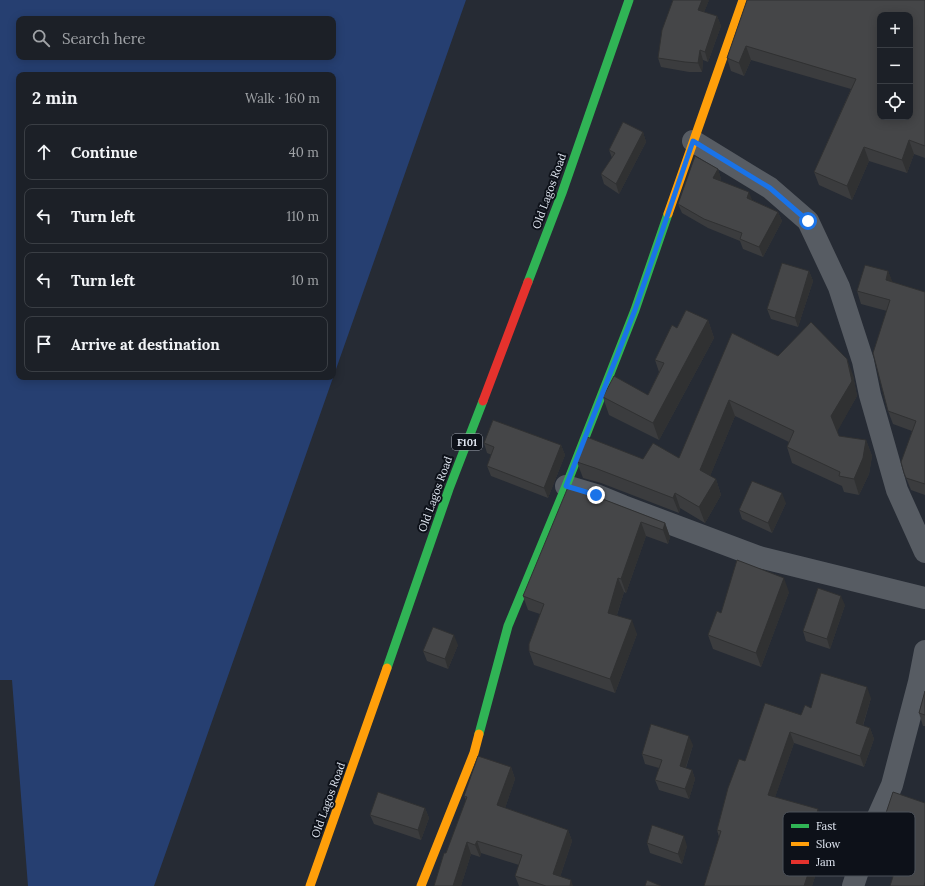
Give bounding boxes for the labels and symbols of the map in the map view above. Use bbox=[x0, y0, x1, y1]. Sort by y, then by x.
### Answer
street label: Old Lagos Road bbox=[529, 151, 569, 231]
route start bbox=[799, 212, 817, 230]
road number: F101 bbox=[452, 434, 482, 450]
street label: Old Lagos Road bbox=[415, 454, 455, 534]
route end bbox=[587, 486, 605, 504]
street label: Old Lagos Road bbox=[308, 760, 348, 840]
legend bbox=[783, 812, 915, 876]
text: Fast bbox=[816, 819, 837, 833]
text: Slow bbox=[816, 837, 841, 851]
text: Jam bbox=[815, 855, 836, 869]

